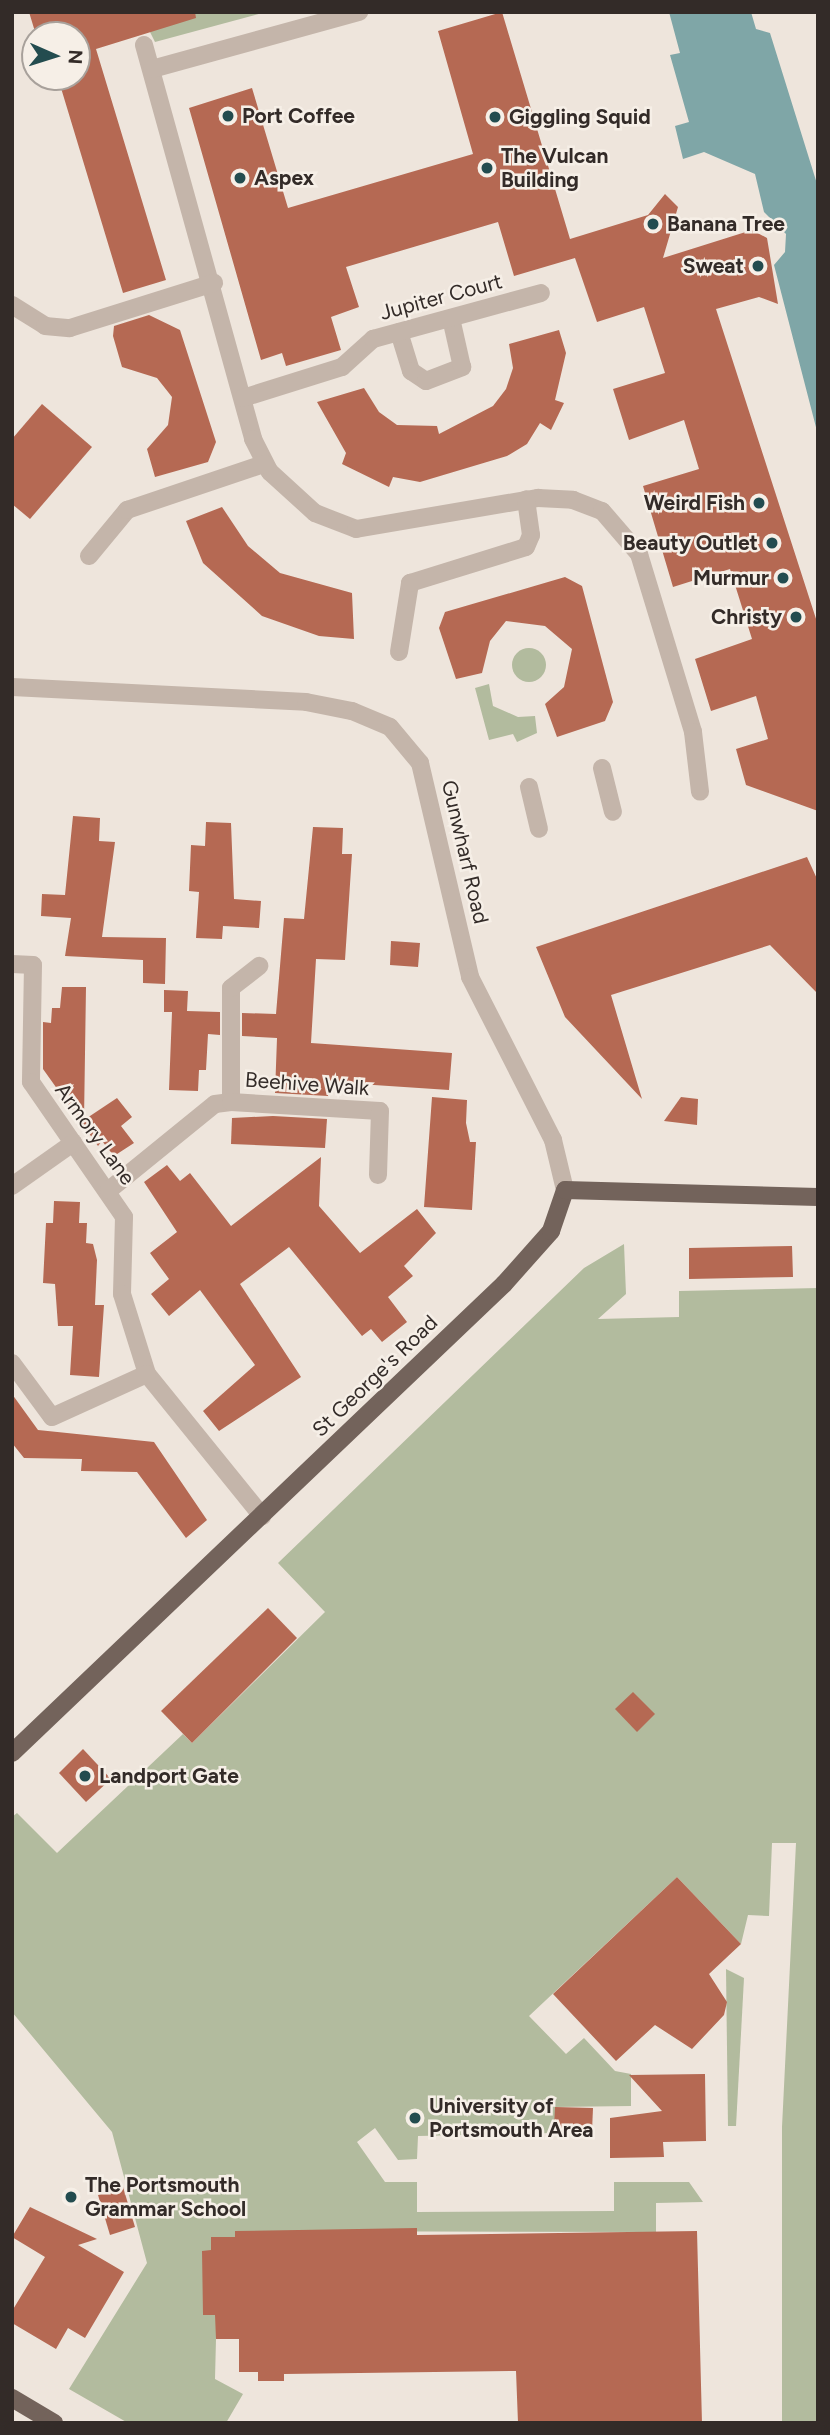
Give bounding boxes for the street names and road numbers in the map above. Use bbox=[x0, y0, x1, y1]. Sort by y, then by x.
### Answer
street label: Jupiter Court bbox=[377, 269, 505, 325]
street label: Gunwharf Road bbox=[436, 778, 494, 926]
street label: Beehive Walk bbox=[244, 1067, 370, 1101]
street label: Armory Lane bbox=[50, 1078, 140, 1190]
street label: St George's Road bbox=[307, 1310, 443, 1442]

